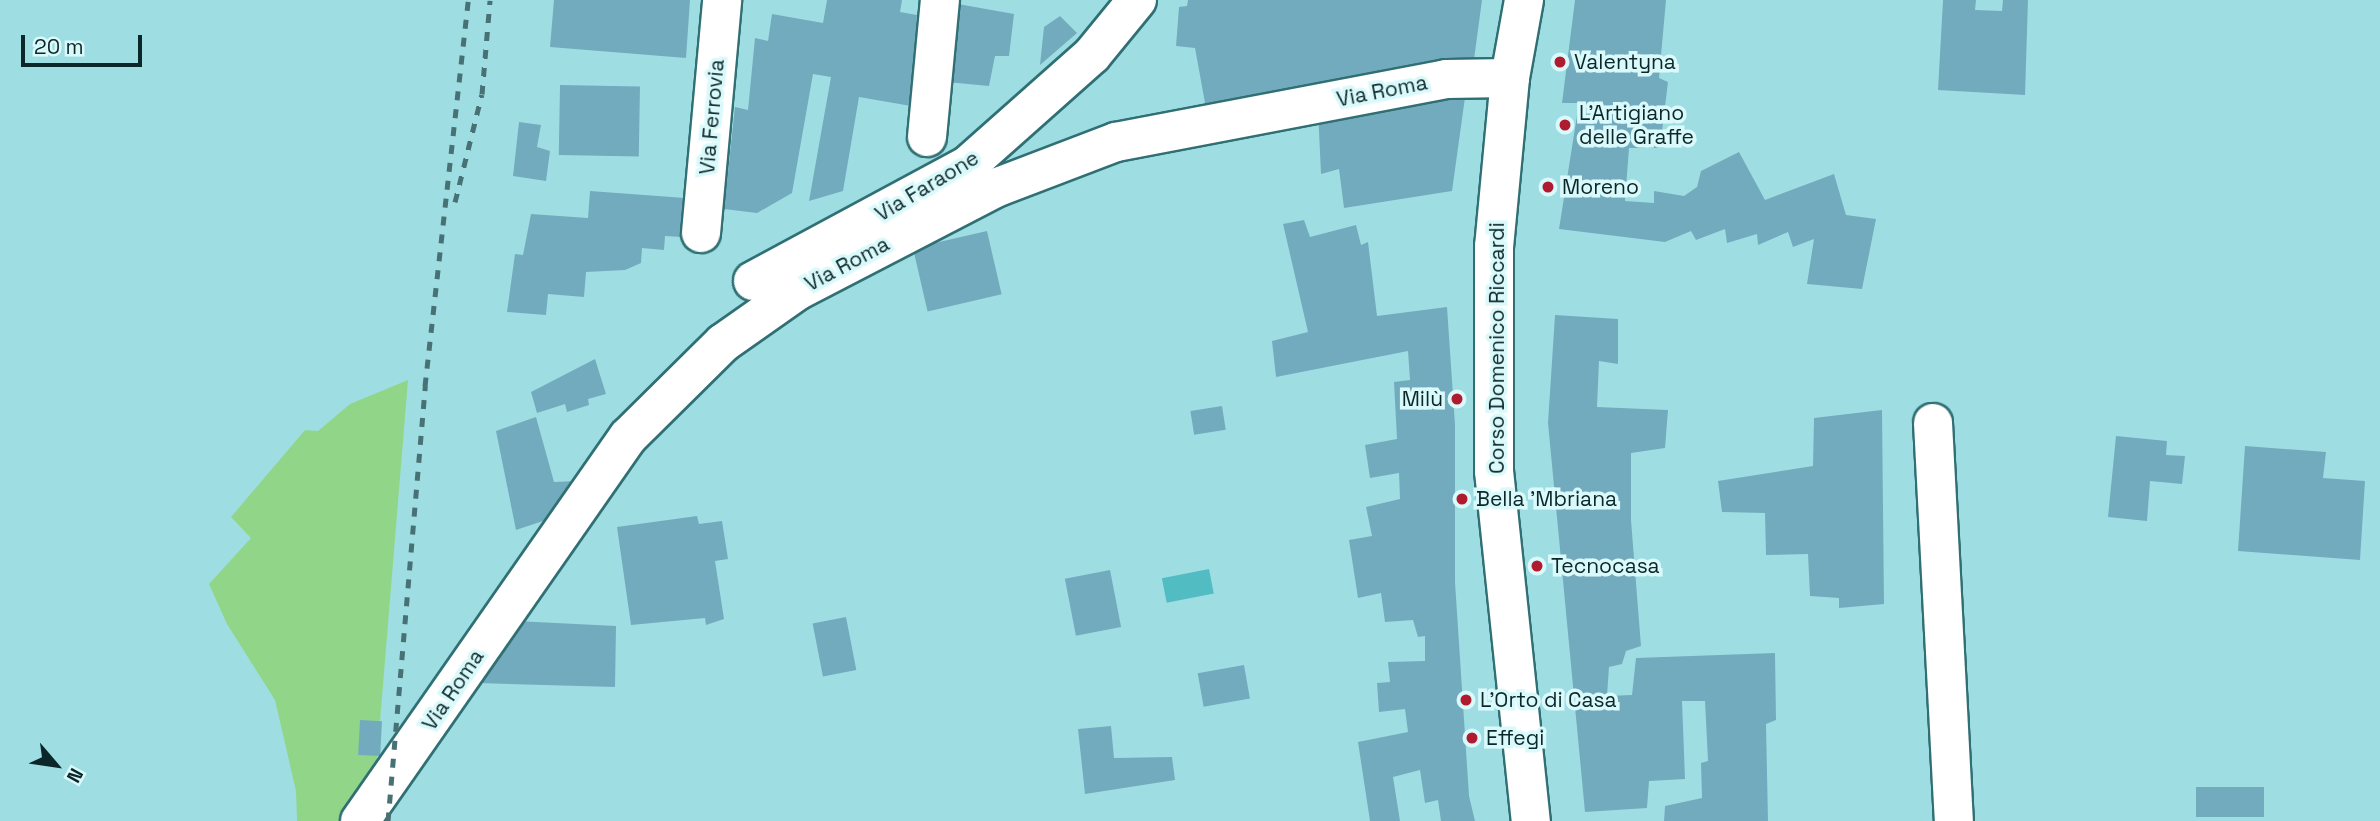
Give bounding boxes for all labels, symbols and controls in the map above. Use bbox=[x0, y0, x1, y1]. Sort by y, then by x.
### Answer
scale bar bbox=[24, 21, 145, 65]
text: 20 m bbox=[34, 33, 84, 60]
place label: Valentyna bbox=[1574, 49, 1676, 75]
marker: Valentyna bbox=[1552, 54, 1568, 70]
street label: Via Ferrovia bbox=[694, 58, 730, 176]
street label: Via Roma bbox=[1334, 70, 1430, 112]
place label: L'Artigiano delle Graffe bbox=[1579, 100, 1694, 150]
marker: L'Artigiano delle Graffe bbox=[1557, 117, 1573, 133]
street label: Via Faraone bbox=[871, 145, 983, 227]
place label: Moreno bbox=[1562, 174, 1639, 200]
marker: Moreno bbox=[1540, 179, 1556, 195]
street label: Corso Domenico Riccardi bbox=[1484, 222, 1510, 474]
street label: Via Roma bbox=[800, 231, 894, 297]
place label: Milù bbox=[1402, 386, 1443, 412]
marker: Milù bbox=[1449, 391, 1465, 407]
place label: Bella 'Mbriana bbox=[1476, 486, 1617, 512]
marker: Bella 'Mbriana bbox=[1454, 491, 1470, 507]
place label: Tecnocasa bbox=[1551, 553, 1660, 579]
marker: Tecnocasa bbox=[1529, 558, 1545, 574]
street label: Via Roma bbox=[417, 645, 489, 735]
place label: L'Orto di Casa bbox=[1480, 687, 1617, 713]
marker: L'Orto di Casa bbox=[1458, 692, 1474, 708]
place label: Effegi bbox=[1486, 725, 1544, 751]
north arrow bbox=[21, 730, 91, 800]
marker: Effegi bbox=[1464, 730, 1480, 746]
text: N bbox=[61, 764, 89, 787]

